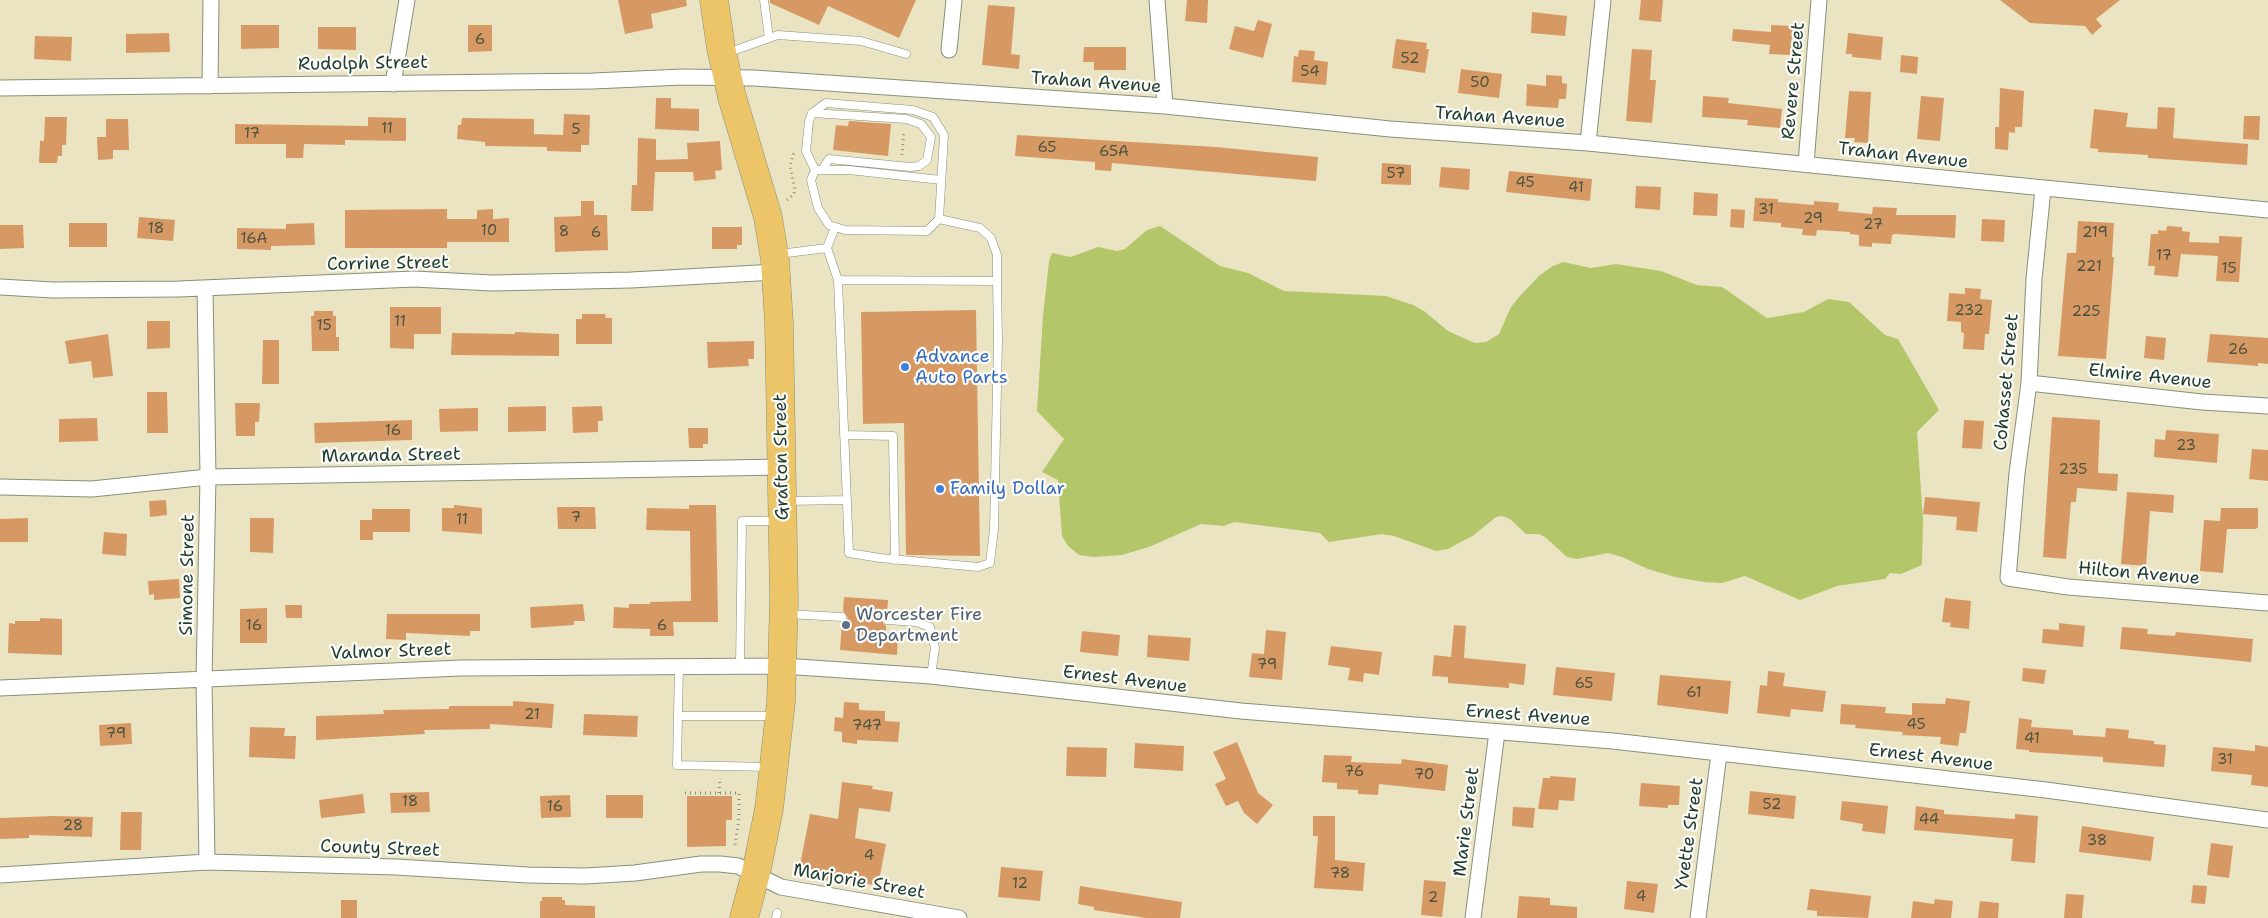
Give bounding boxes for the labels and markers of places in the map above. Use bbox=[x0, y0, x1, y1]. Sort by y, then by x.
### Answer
place label: Advance Auto Parts bbox=[915, 346, 1008, 388]
marker: Advance Auto Parts bbox=[899, 361, 911, 373]
place label: Family Dollar bbox=[950, 478, 1065, 500]
marker: Family Dollar bbox=[934, 483, 946, 495]
place label: Worcester Fire Department bbox=[856, 604, 982, 646]
marker: Worcester Fire Department bbox=[840, 619, 852, 631]

